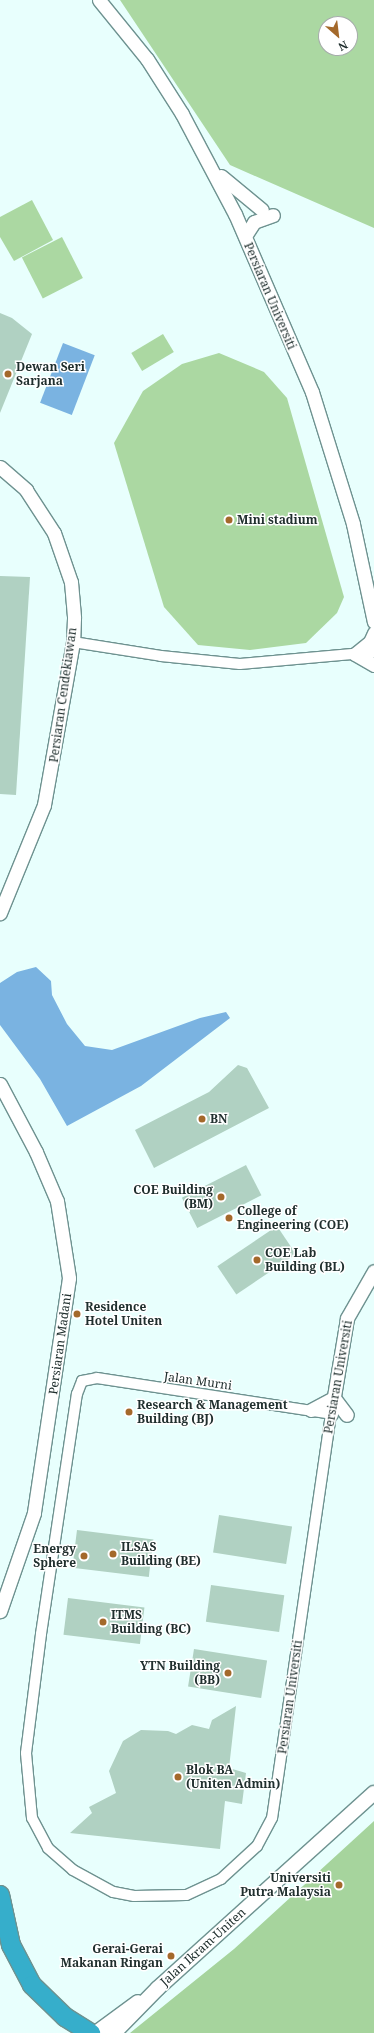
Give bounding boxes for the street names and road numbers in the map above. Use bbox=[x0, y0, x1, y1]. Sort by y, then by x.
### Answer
street label: Persiaran Universiti bbox=[241, 240, 299, 352]
street label: Persiaran Cendekiawan bbox=[46, 627, 80, 763]
street label: Persiaran Madani bbox=[46, 1292, 74, 1396]
street label: Persiaran Universiti bbox=[321, 1319, 355, 1435]
street label: Jalan Murni bbox=[163, 1369, 233, 1393]
street label: Persiaran Universiti bbox=[275, 1639, 305, 1755]
street label: Jalan Ikram-Uniten bbox=[157, 1905, 249, 1989]

